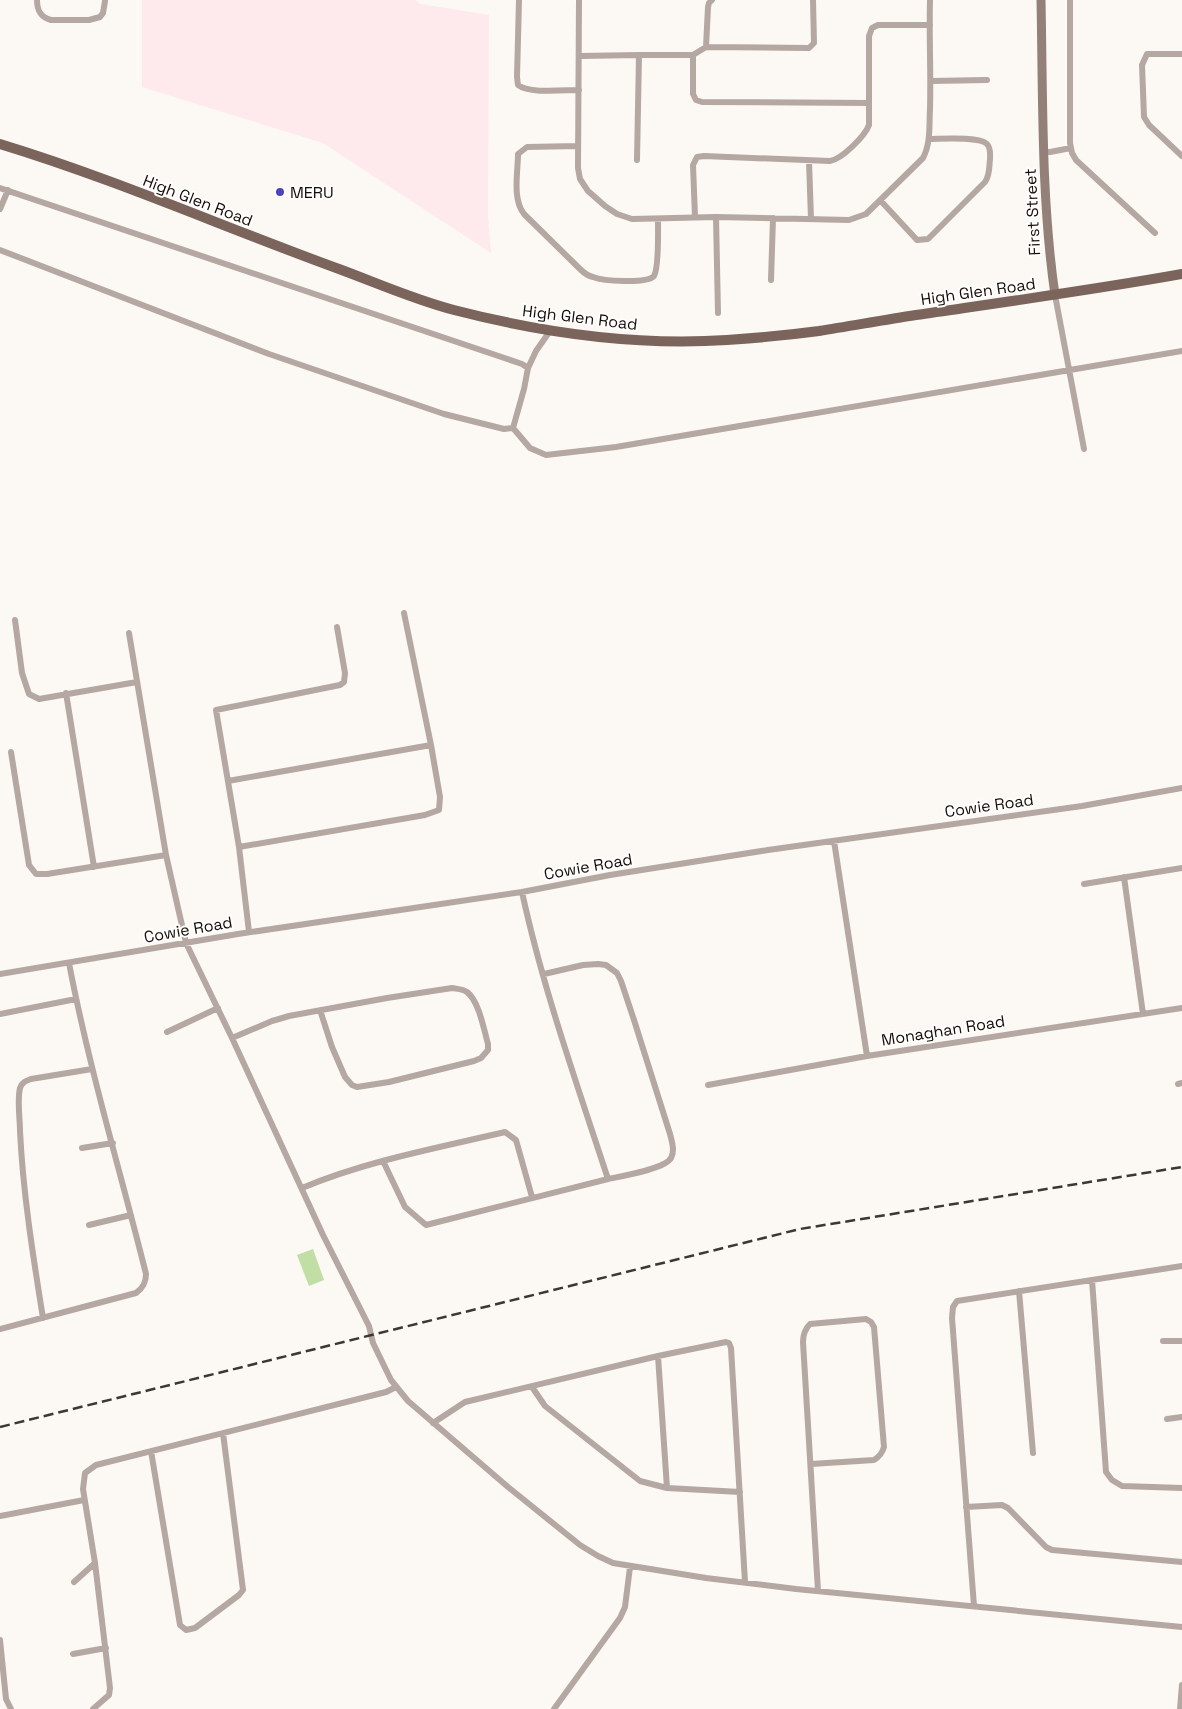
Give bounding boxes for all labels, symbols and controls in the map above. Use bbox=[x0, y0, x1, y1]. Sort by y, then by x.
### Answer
street label: First Street bbox=[1020, 168, 1045, 256]
street label: High Glen Road bbox=[140, 170, 256, 231]
place label: MERU bbox=[290, 182, 334, 203]
marker: MERU bbox=[274, 186, 286, 198]
street label: High Glen Road bbox=[919, 273, 1037, 310]
street label: High Glen Road bbox=[521, 300, 639, 335]
street label: Cowie Road bbox=[943, 789, 1035, 822]
street label: Cowie Road bbox=[542, 848, 634, 885]
street label: Cowie Road bbox=[142, 911, 234, 948]
street label: Monaghan Road bbox=[880, 1010, 1006, 1051]

